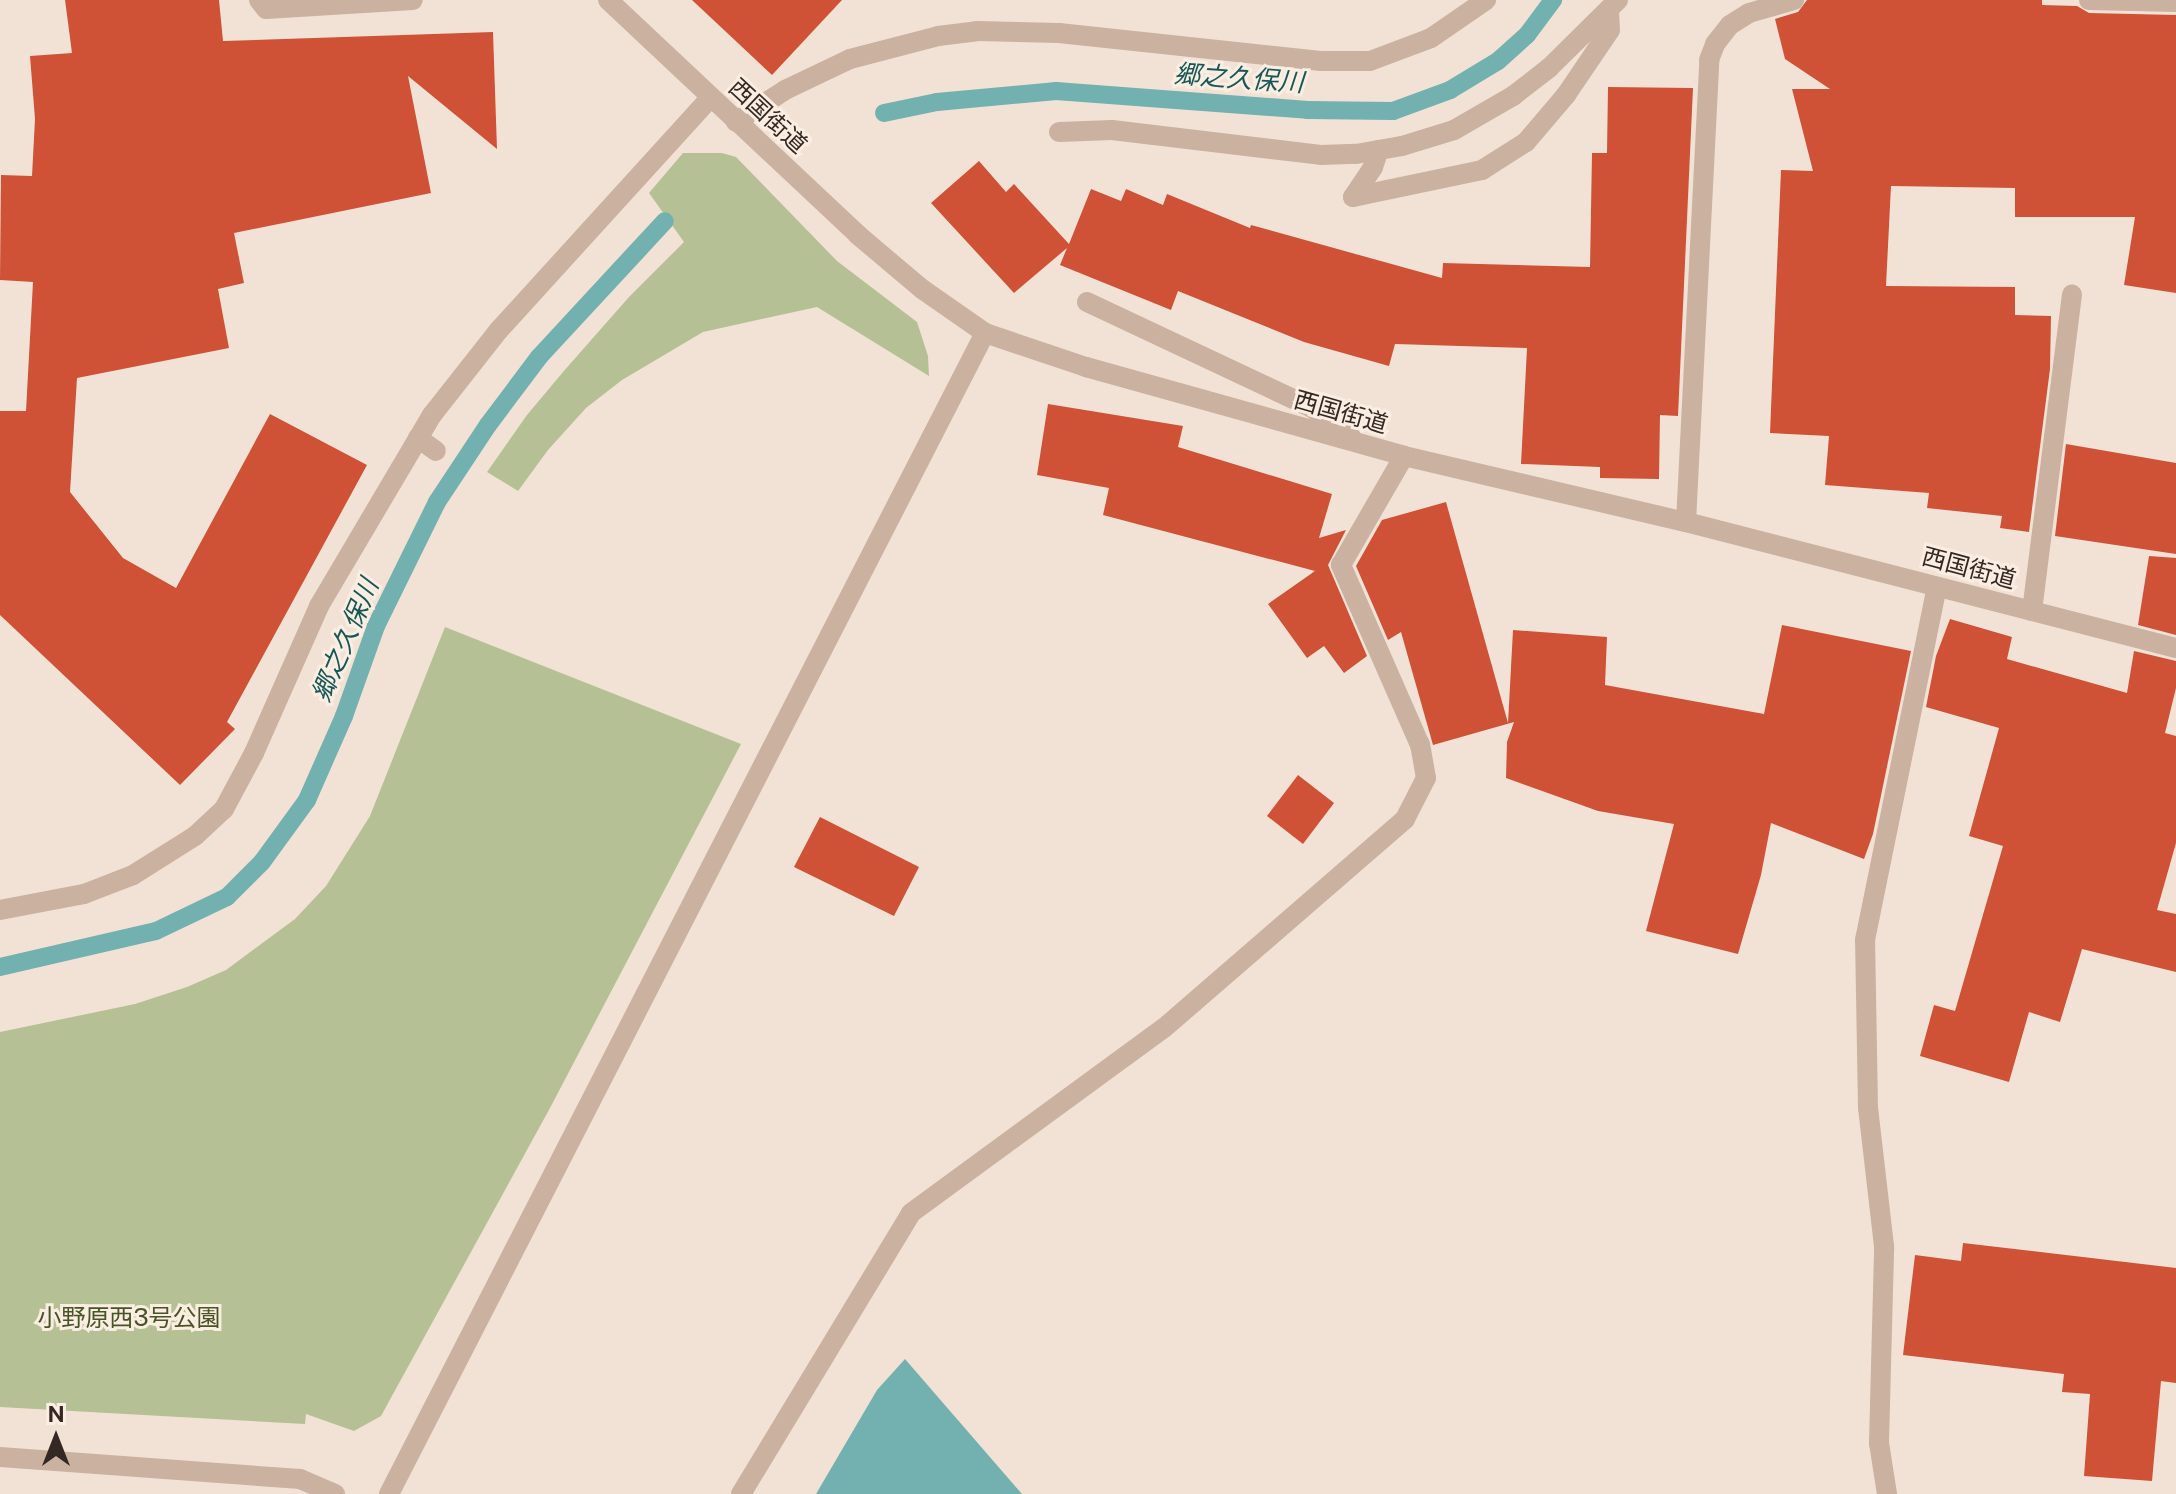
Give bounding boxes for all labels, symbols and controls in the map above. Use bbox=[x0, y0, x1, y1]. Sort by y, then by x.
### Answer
water label: 郷之久保川 bbox=[1173, 58, 1305, 98]
street label: 西国街道 bbox=[723, 73, 813, 159]
street label: 西国街道 bbox=[1291, 385, 1391, 439]
street label: 西国街道 bbox=[1919, 542, 2019, 594]
water label: 郷之久保川 bbox=[305, 574, 385, 706]
park label: 小野原西3号公園 bbox=[37, 1304, 221, 1332]
north arrow bbox=[16, 1398, 96, 1478]
text: N bbox=[47, 1401, 65, 1427]

